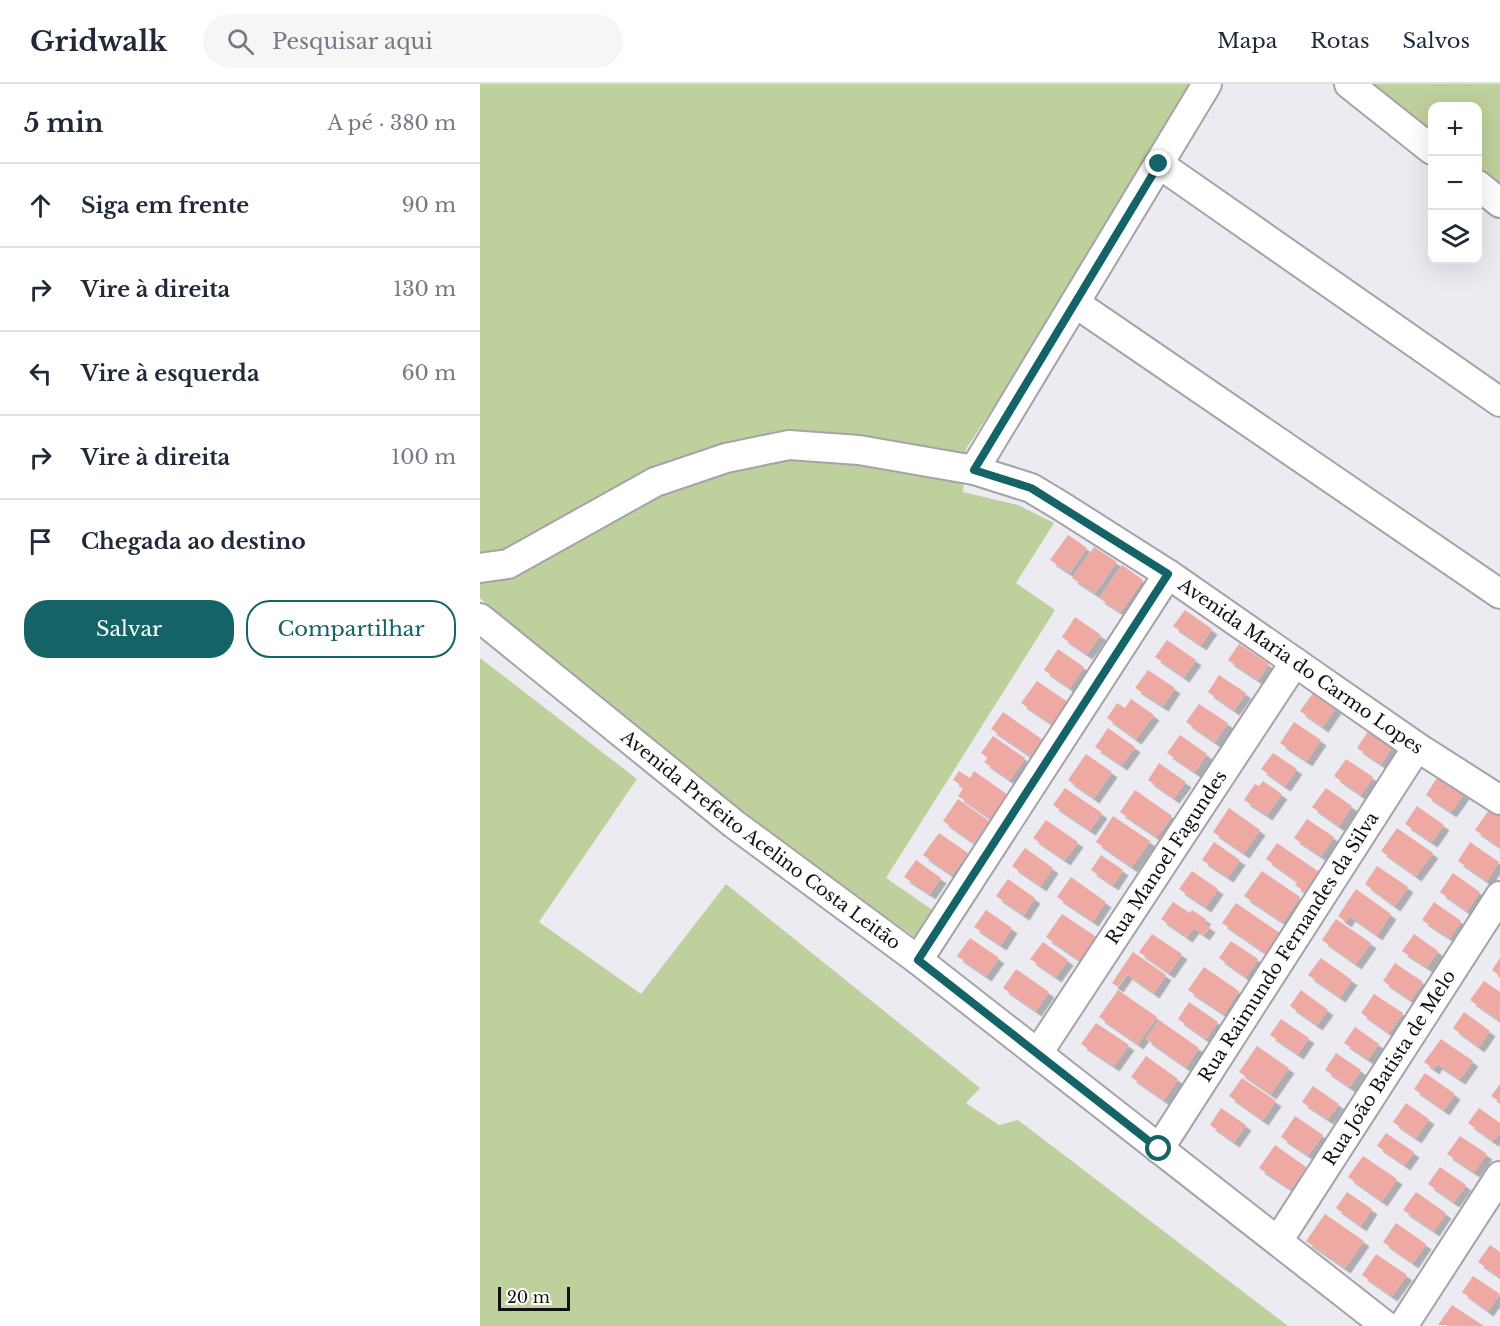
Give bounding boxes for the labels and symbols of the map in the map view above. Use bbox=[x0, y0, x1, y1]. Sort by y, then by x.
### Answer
route end bbox=[1145, 150, 1171, 176]
street label: Avenida Maria do Carmo Lopes bbox=[1173, 573, 1427, 759]
street label: Avenida Prefeito Acelino Costa Leitão bbox=[616, 725, 905, 954]
street label: Rua Manoel Fagundes bbox=[1101, 766, 1232, 949]
street label: Rua Raimundo Fernandes da Silva bbox=[1194, 808, 1383, 1086]
street label: Rua João Batista de Melo bbox=[1319, 966, 1460, 1170]
route start bbox=[1145, 1135, 1171, 1161]
scale bar bbox=[498, 1284, 570, 1312]

